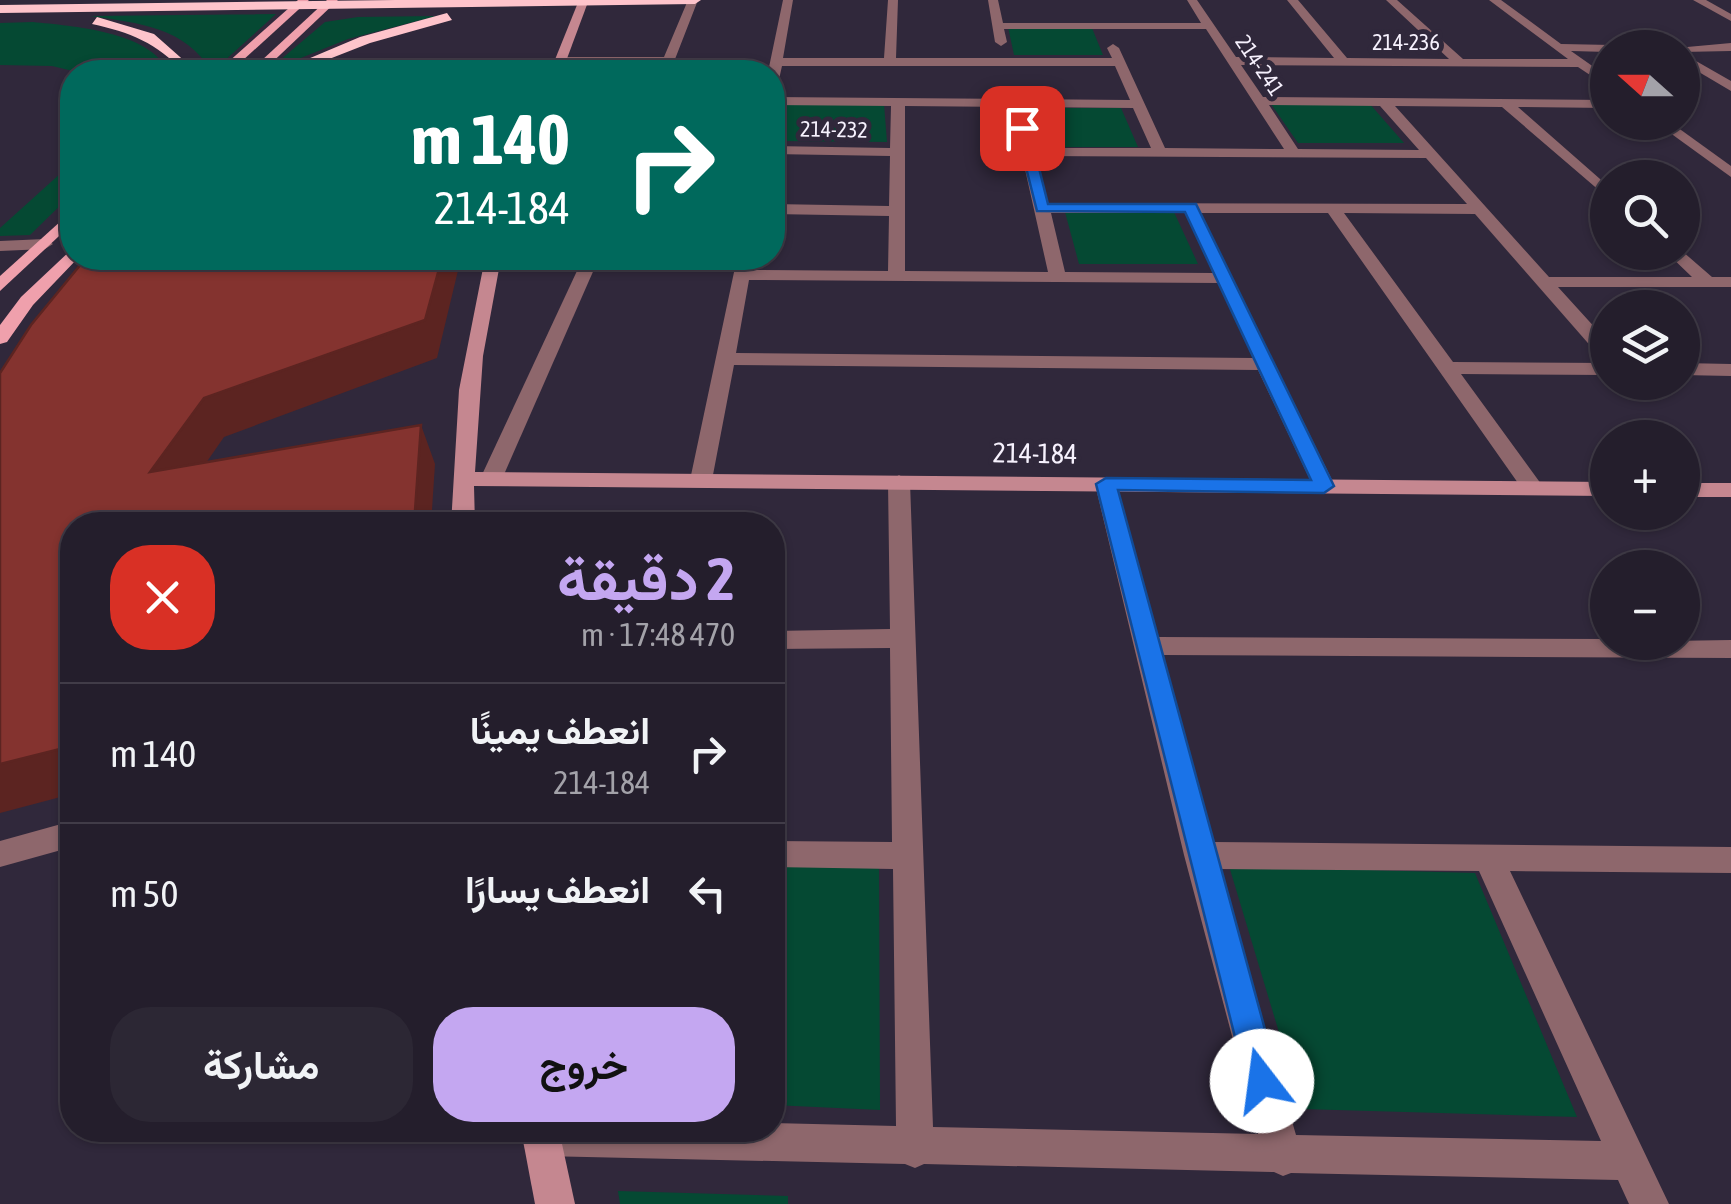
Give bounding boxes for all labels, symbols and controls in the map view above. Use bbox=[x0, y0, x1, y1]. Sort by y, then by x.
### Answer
street label: 214-236 bbox=[1372, 29, 1440, 55]
street label: 214-241 bbox=[1230, 30, 1290, 100]
north arrow bbox=[1590, 30, 1700, 140]
map controls bbox=[1590, 30, 1700, 660]
pin bbox=[980, 86, 1065, 171]
text: 140 m bbox=[411, 99, 570, 179]
icon: right bbox=[605, 100, 735, 230]
icon: arrive bbox=[995, 101, 1050, 156]
street label: 214-232 bbox=[800, 115, 868, 143]
button: search bbox=[1590, 160, 1700, 270]
text: 214-184 bbox=[434, 182, 570, 234]
button: layers bbox=[1590, 290, 1700, 400]
button: + bbox=[1590, 420, 1700, 530]
street label: 214-184 bbox=[992, 436, 1078, 470]
text: 2 دقيقة bbox=[557, 544, 735, 613]
button: close bbox=[110, 545, 215, 650]
button: − bbox=[1590, 550, 1700, 660]
text: 470 m · 17:48 bbox=[581, 616, 735, 653]
text: انعطف يمينًا bbox=[470, 709, 650, 752]
icon: right bbox=[680, 726, 735, 781]
text: 140 m bbox=[110, 732, 196, 775]
text: 214-184 bbox=[553, 764, 650, 801]
icon: left bbox=[680, 866, 735, 921]
text: انعطف يسارًا bbox=[465, 868, 650, 911]
text: 50 m bbox=[110, 872, 178, 915]
button: مشاركة bbox=[110, 1007, 413, 1122]
button: خروج bbox=[433, 1007, 735, 1122]
position arrow bbox=[1210, 1029, 1314, 1133]

